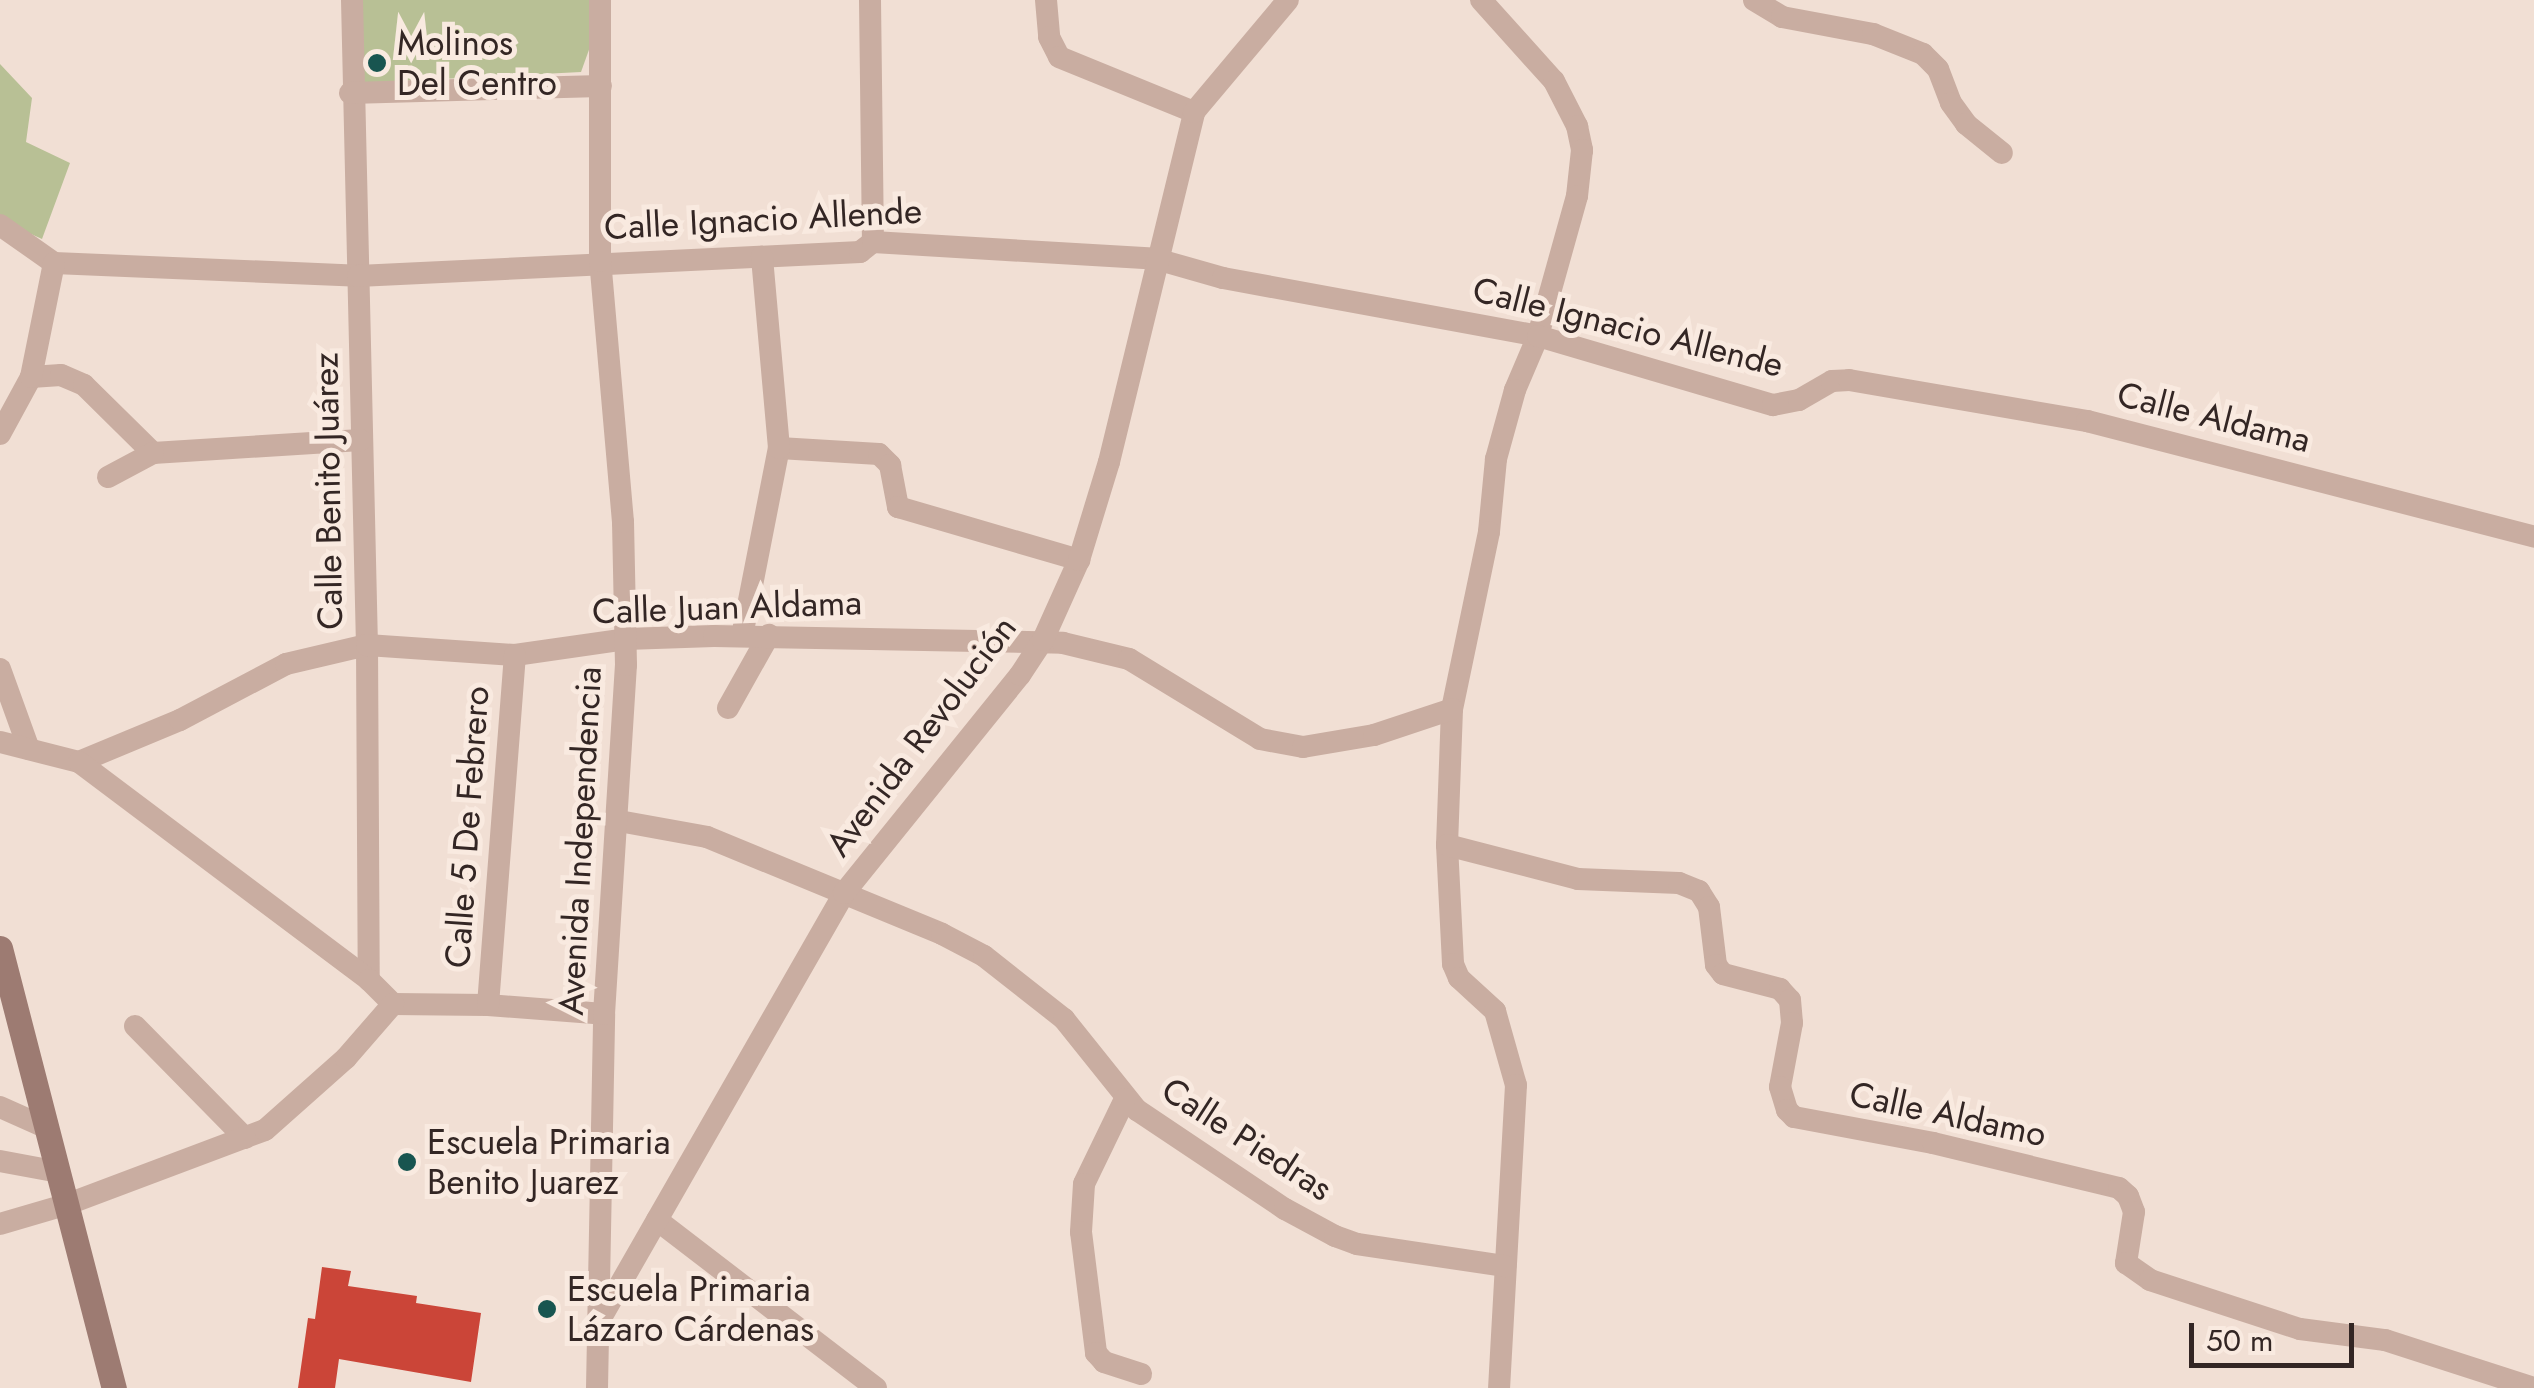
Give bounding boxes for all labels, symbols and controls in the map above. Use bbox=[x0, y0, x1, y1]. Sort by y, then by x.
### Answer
place label: Molinos Del Centro bbox=[397, 22, 557, 104]
marker: Molinos Del Centro bbox=[366, 52, 388, 74]
street label: Calle Ignacio Allende bbox=[603, 190, 923, 248]
street label: Calle Ignacio Allende bbox=[1469, 268, 1787, 386]
street label: Calle Benito Juárez bbox=[305, 352, 351, 630]
street label: Calle Aldama bbox=[2113, 373, 2315, 461]
street label: Calle Juan Aldama bbox=[591, 581, 863, 633]
street label: Avenida Revolución bbox=[817, 608, 1025, 864]
street label: Avenida Independencia bbox=[550, 665, 610, 1017]
street label: Calle 5 De Febrero bbox=[436, 685, 498, 969]
street label: Calle Piedras bbox=[1154, 1068, 1340, 1210]
street label: Calle Aldamo bbox=[1846, 1073, 2050, 1155]
place label: Escuela Primaria Benito Juarez bbox=[427, 1121, 671, 1203]
marker: Escuela Primaria Benito Juarez bbox=[396, 1151, 418, 1173]
place label: Escuela Primaria Lázaro Cárdenas bbox=[567, 1268, 814, 1350]
marker: Escuela Primaria Lázaro Cárdenas bbox=[536, 1298, 558, 1320]
scale bar bbox=[2194, 1303, 2359, 1365]
text: 50 m bbox=[2206, 1319, 2273, 1362]

